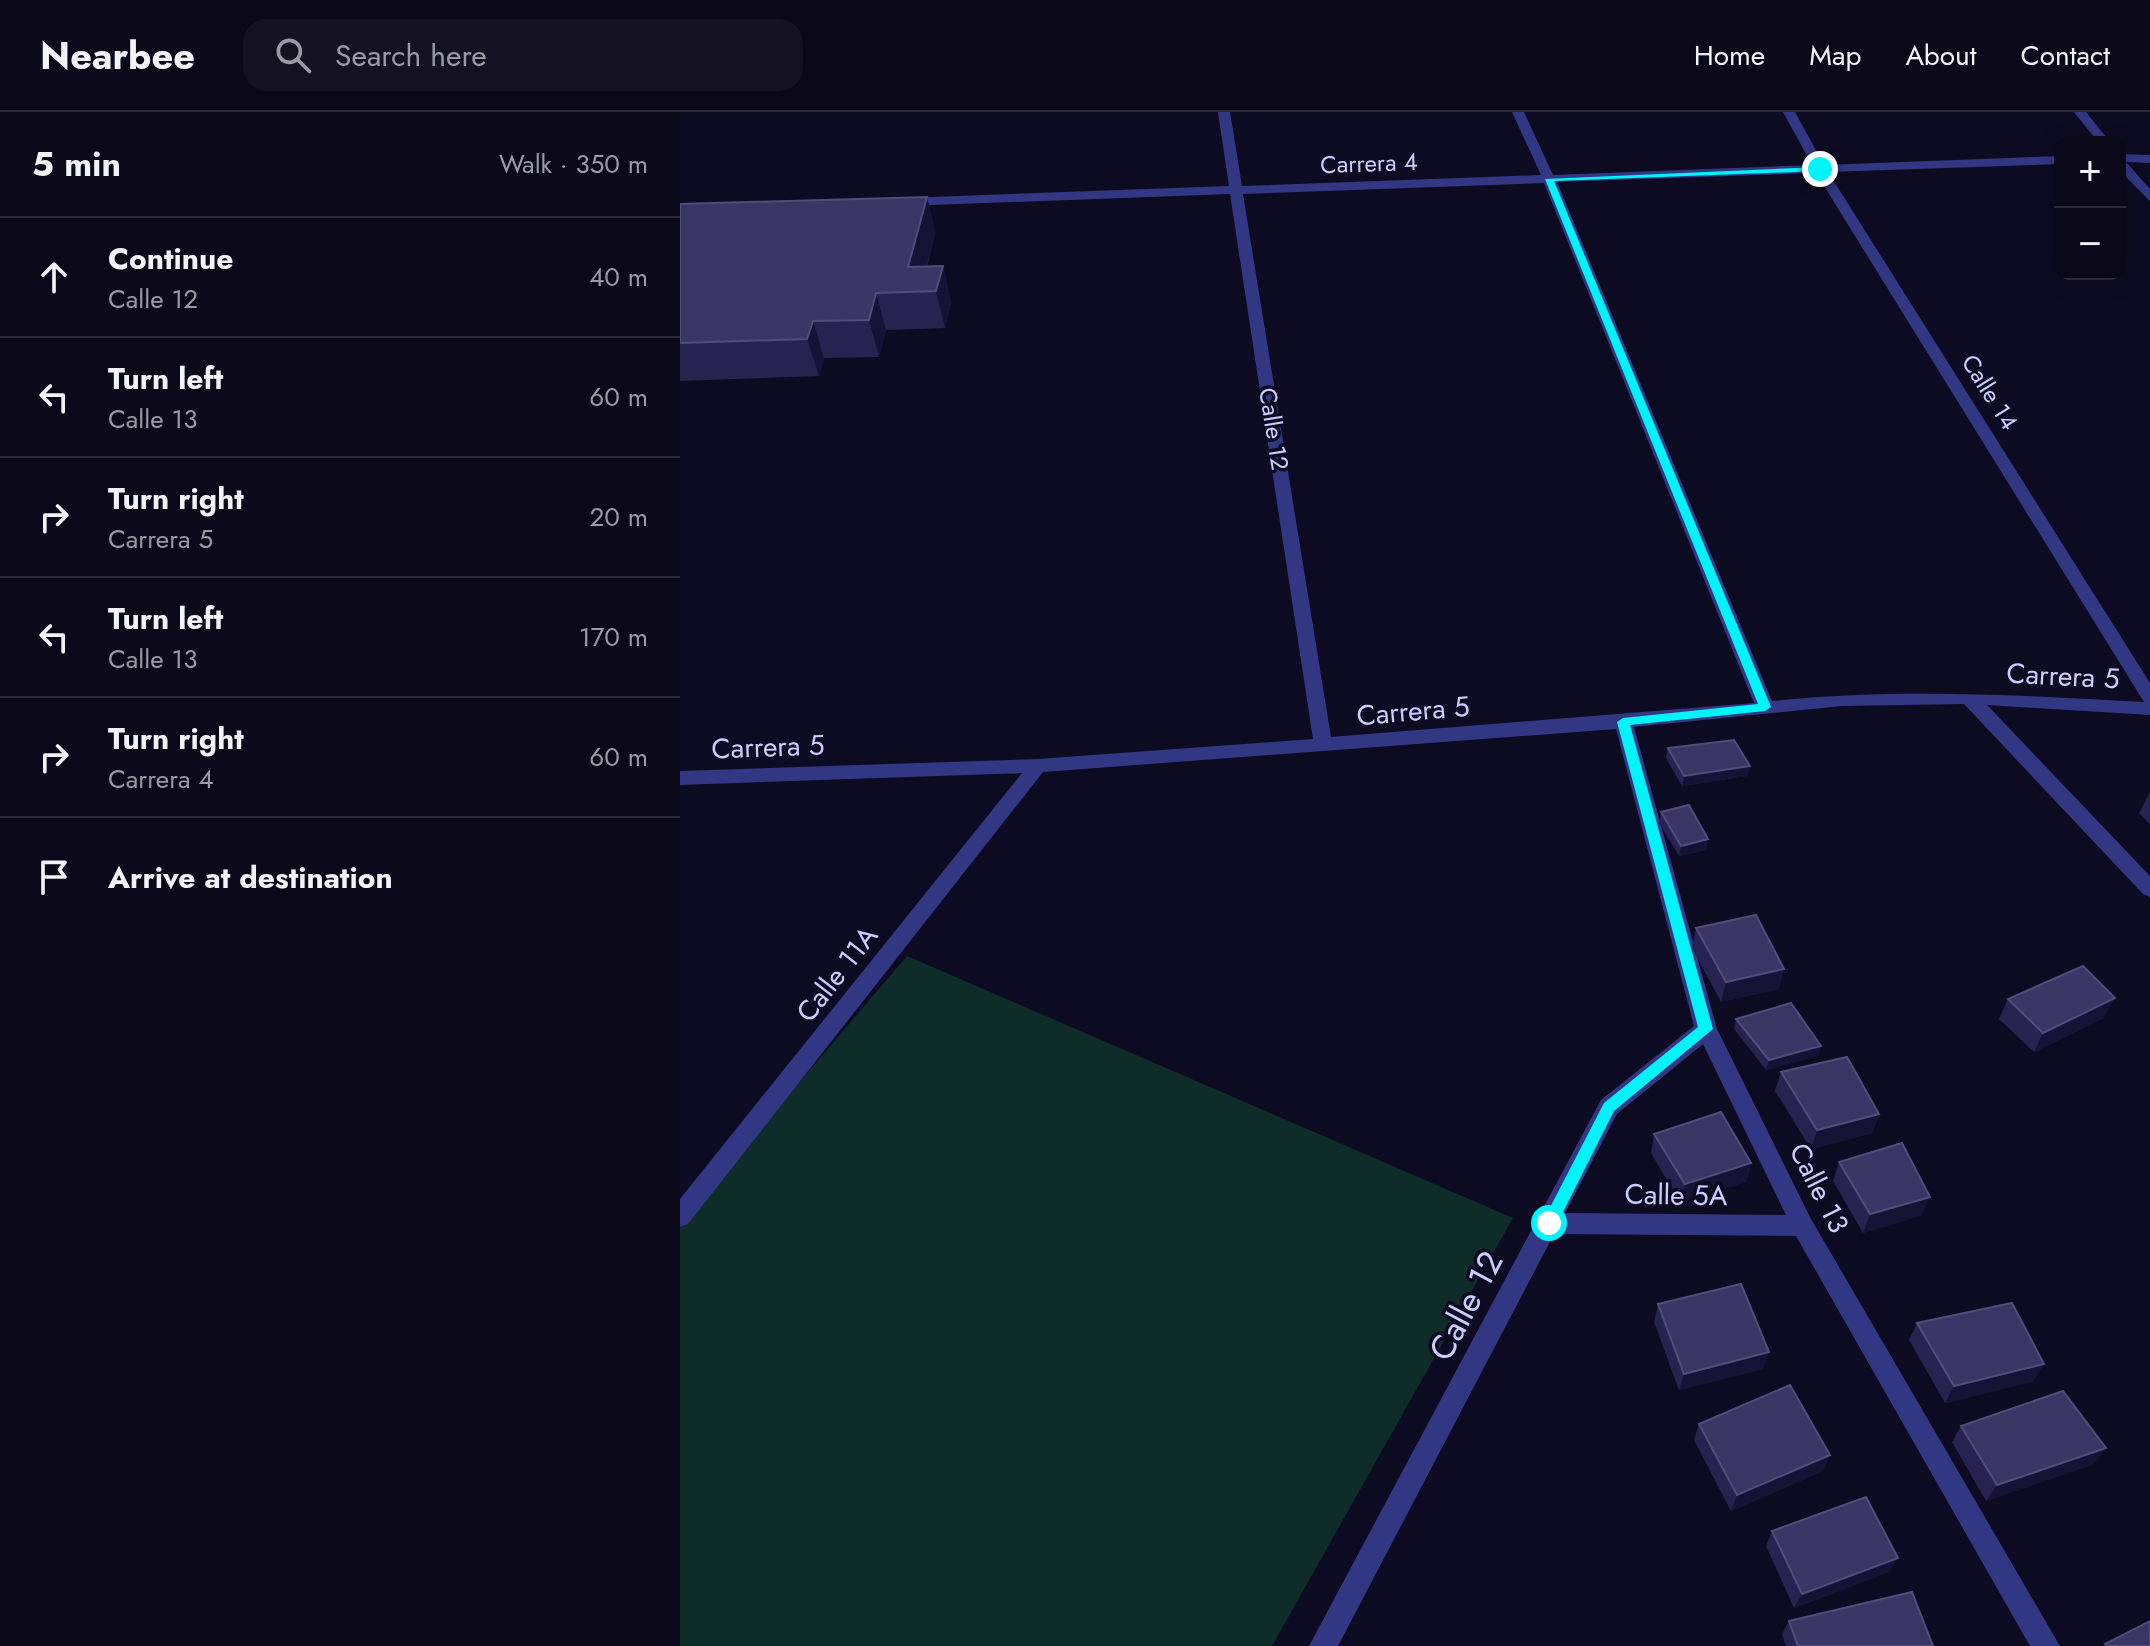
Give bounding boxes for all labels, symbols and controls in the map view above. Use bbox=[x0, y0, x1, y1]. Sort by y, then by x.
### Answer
search box bbox=[243, 19, 803, 91]
text: Nearbee bbox=[40, 28, 195, 83]
icon: search bbox=[271, 33, 315, 77]
text: Search here bbox=[335, 34, 487, 77]
text: Home bbox=[1694, 35, 1765, 76]
text: Map bbox=[1809, 35, 1861, 76]
text: About bbox=[1905, 35, 1977, 76]
text: Contact bbox=[2021, 35, 2110, 76]
map controls bbox=[2054, 136, 2126, 280]
button: + bbox=[2054, 136, 2126, 208]
text: 5 min bbox=[32, 140, 121, 189]
street label: Carrera 4 bbox=[1320, 144, 1418, 182]
text: Walk · 350 m bbox=[499, 145, 648, 183]
route end bbox=[1802, 151, 1838, 187]
button: − bbox=[2054, 208, 2126, 280]
text: Continue bbox=[108, 237, 234, 280]
icon: ahead bbox=[32, 255, 76, 299]
text: 40 m bbox=[589, 258, 648, 296]
text: Calle 12 bbox=[108, 280, 198, 318]
street label: Calle 14 bbox=[1953, 347, 2027, 437]
text: Turn left bbox=[108, 357, 223, 400]
icon: left bbox=[32, 375, 76, 419]
text: 60 m bbox=[589, 378, 648, 416]
street label: Calle 12 bbox=[1250, 385, 1298, 473]
text: Calle 13 bbox=[108, 400, 197, 438]
text: Turn right bbox=[108, 477, 244, 520]
icon: right bbox=[32, 495, 76, 539]
text: 20 m bbox=[590, 498, 648, 536]
text: Carrera 5 bbox=[108, 520, 213, 558]
text: Turn left bbox=[108, 597, 223, 640]
icon: left bbox=[32, 615, 76, 659]
text: 170 m bbox=[579, 618, 648, 656]
text: Calle 13 bbox=[108, 640, 197, 678]
street label: Carrera 5 bbox=[2005, 653, 2121, 699]
street label: Carrera 5 bbox=[1355, 686, 1471, 736]
text: Turn right bbox=[108, 717, 244, 760]
street label: Carrera 5 bbox=[711, 725, 825, 769]
icon: right bbox=[32, 735, 76, 779]
text: 60 m bbox=[589, 738, 648, 776]
text: Carrera 4 bbox=[108, 760, 214, 798]
icon: arrive bbox=[32, 855, 76, 899]
text: Arrive at destination bbox=[108, 856, 393, 899]
street label: Calle 11A bbox=[786, 917, 888, 1031]
street label: Calle 13 bbox=[1779, 1136, 1859, 1240]
street label: Calle 5A bbox=[1624, 1174, 1728, 1216]
route start bbox=[1531, 1205, 1567, 1241]
street label: Calle 12 bbox=[1417, 1243, 1515, 1369]

